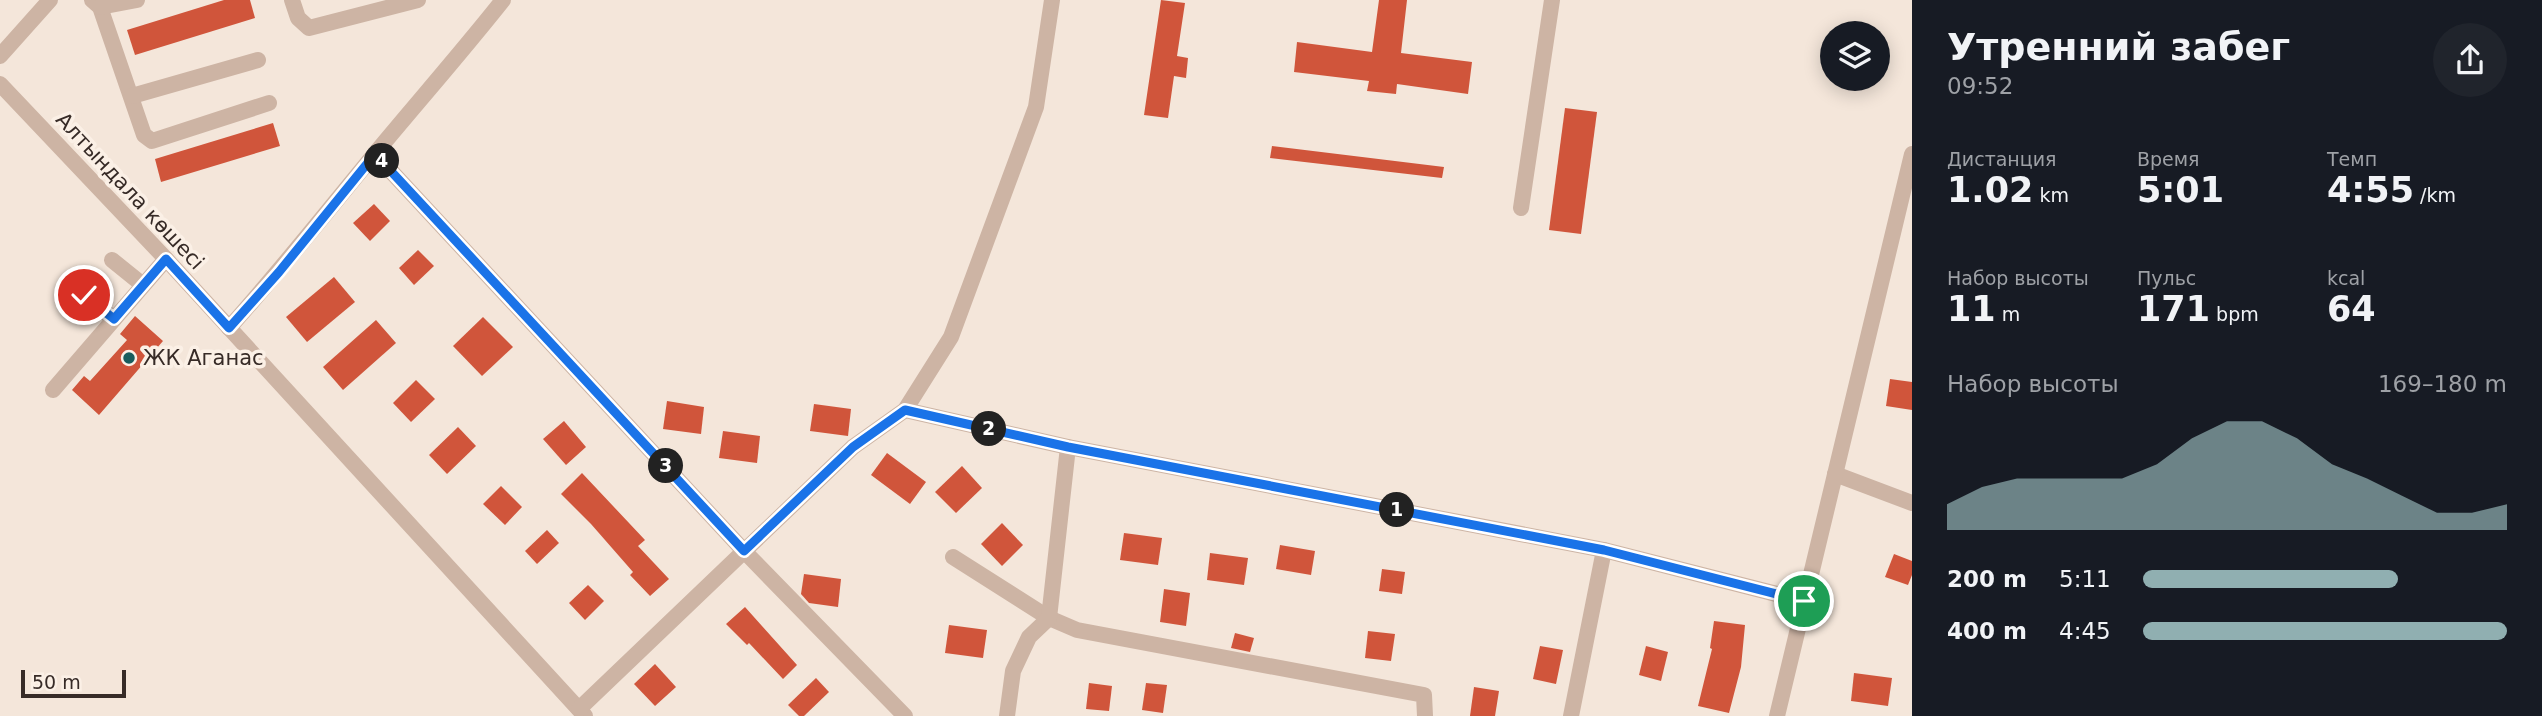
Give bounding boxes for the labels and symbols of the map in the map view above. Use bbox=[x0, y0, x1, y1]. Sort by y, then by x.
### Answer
street label: Алтындала көшесі bbox=[51, 108, 209, 274]
pin: 4 bbox=[364, 144, 400, 178]
pin bbox=[54, 265, 114, 325]
place label: ЖК Аганас bbox=[143, 346, 264, 370]
marker: ЖК Аганас bbox=[121, 350, 137, 366]
pin: 2 bbox=[972, 412, 1006, 446]
pin: 3 bbox=[648, 448, 684, 484]
pin: 1 bbox=[1380, 492, 1414, 528]
pin bbox=[1774, 571, 1834, 631]
scale bar bbox=[21, 667, 126, 699]

